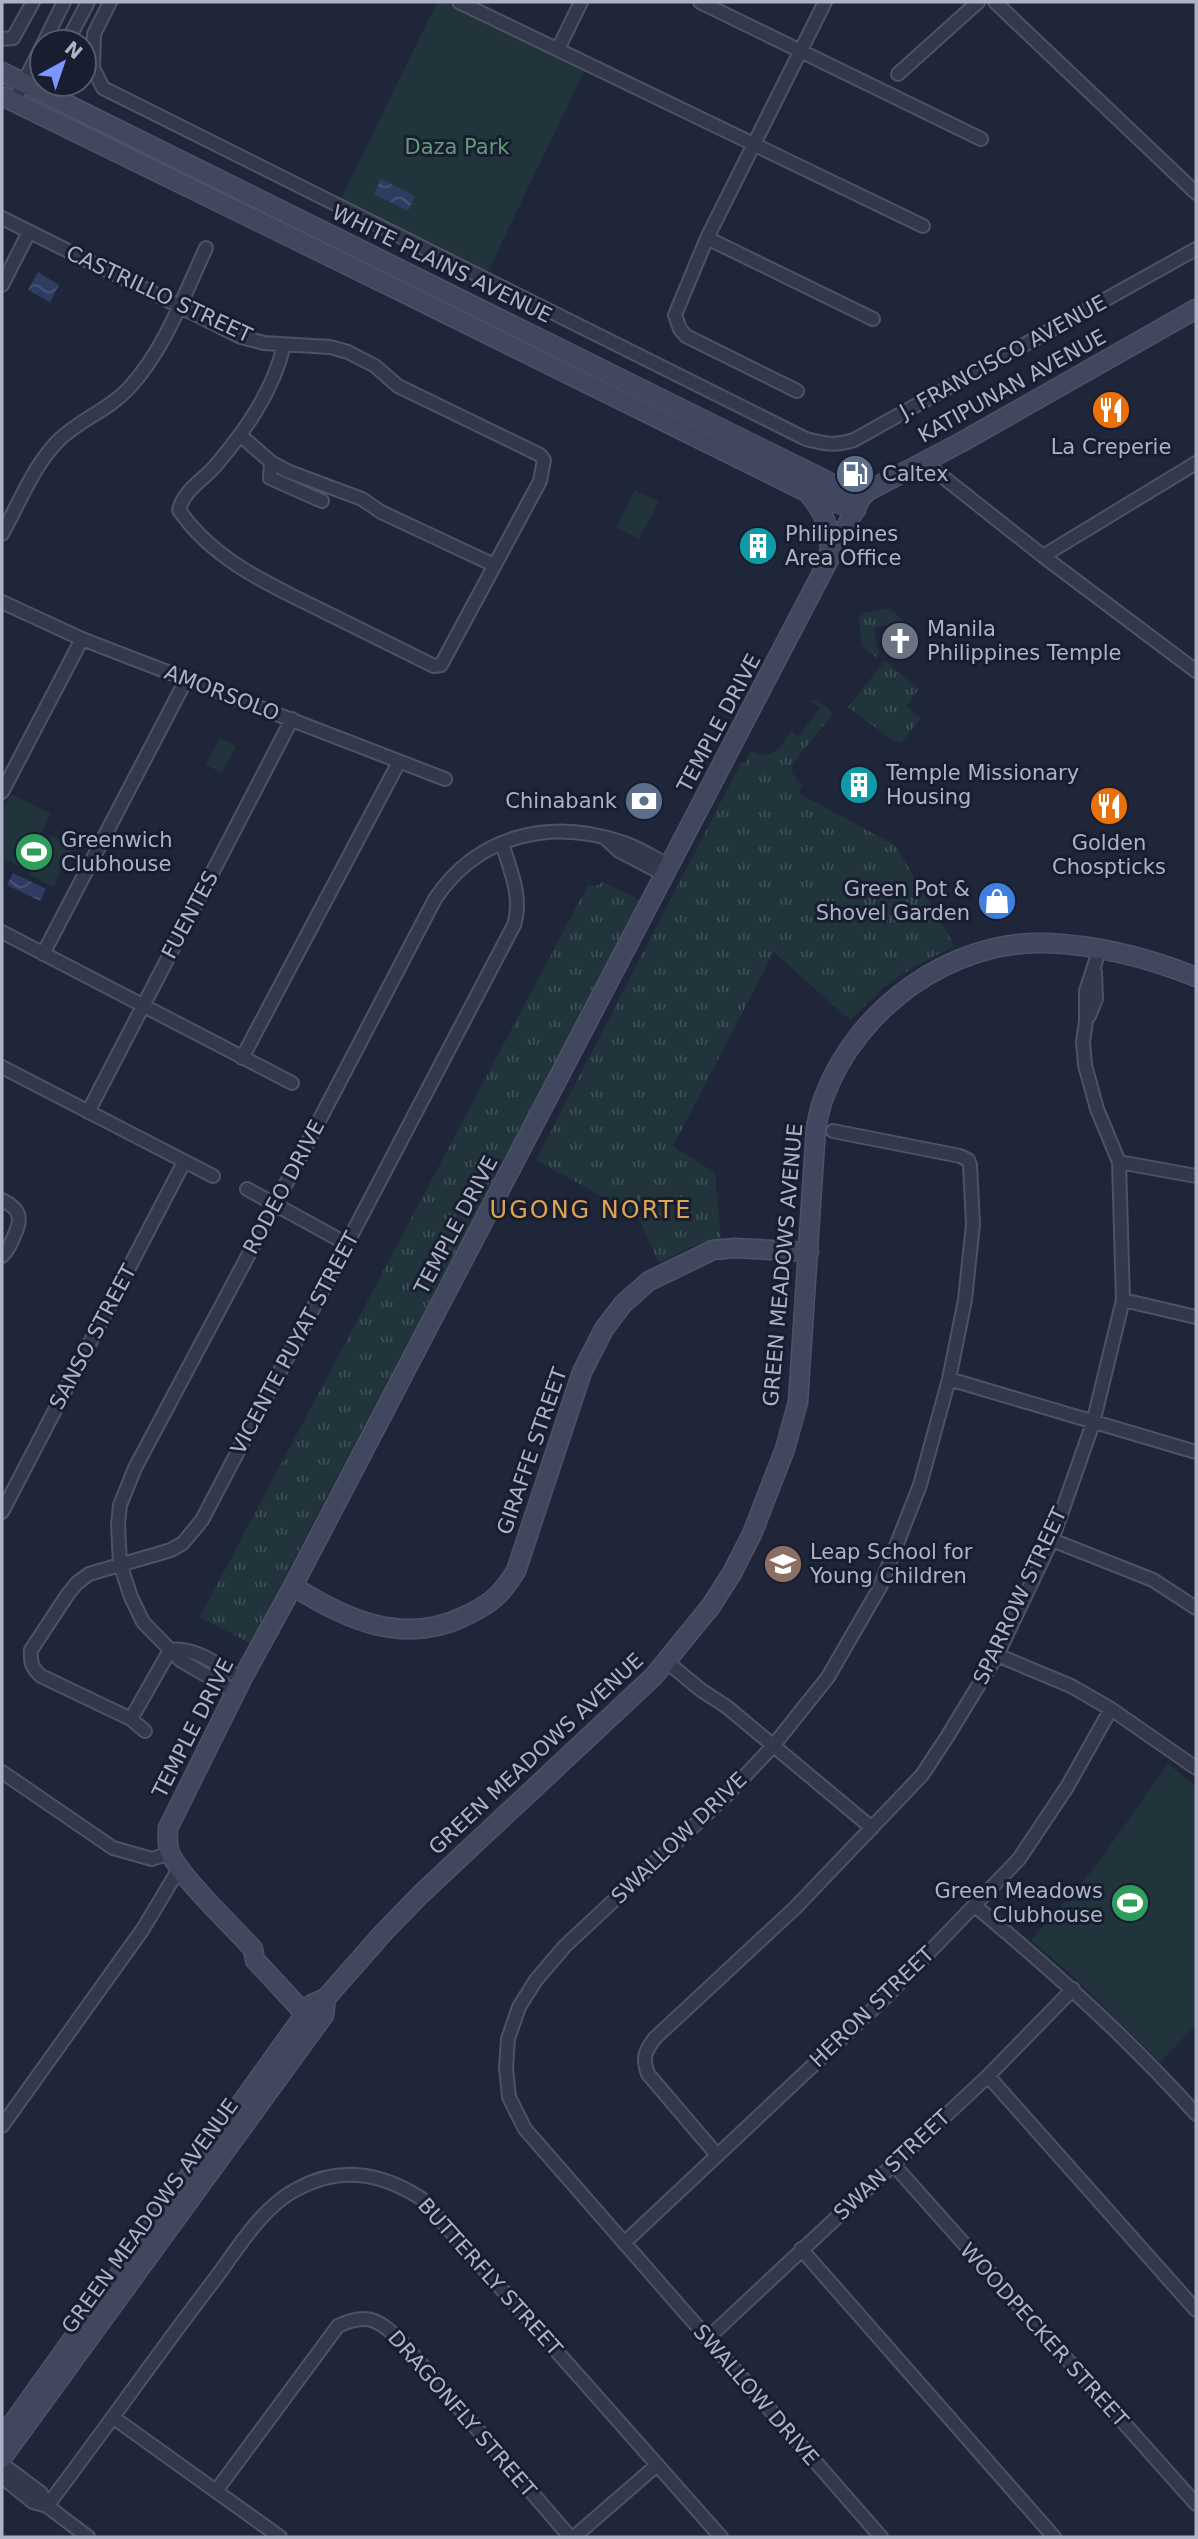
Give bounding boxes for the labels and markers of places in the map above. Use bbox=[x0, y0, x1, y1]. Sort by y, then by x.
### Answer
restaurant icon: La Creperie bbox=[1090, 389, 1132, 431]
place label: La Creperie bbox=[1051, 435, 1171, 459]
fuel station icon: Caltex bbox=[834, 453, 876, 495]
place label: Caltex bbox=[882, 462, 949, 486]
place label: Philippines Area Office bbox=[785, 522, 901, 570]
building icon: Philippines Area Office bbox=[737, 525, 779, 567]
place label: Manila Philippines Temple bbox=[927, 617, 1122, 665]
church icon: Manila Philippines Temple bbox=[879, 620, 921, 662]
place label: Temple Missionary Housing bbox=[885, 761, 1079, 809]
building icon: Temple Missionary Housing bbox=[838, 764, 880, 806]
bank icon: Chinabank bbox=[623, 780, 665, 822]
restaurant icon: Golden Chospticks bbox=[1088, 785, 1130, 827]
place label: Chinabank bbox=[505, 789, 618, 813]
place label: Greenwich Clubhouse bbox=[61, 828, 172, 876]
sports icon: Greenwich Clubhouse bbox=[13, 831, 55, 873]
place label: Golden Chospticks bbox=[1052, 831, 1166, 879]
place label: Green Pot & Shovel Garden bbox=[816, 877, 970, 925]
shop icon: Green Pot & Shovel Garden bbox=[976, 880, 1018, 922]
place label: Leap School for Young Children bbox=[809, 1540, 973, 1588]
school or university icon: Leap School for Young Children bbox=[762, 1543, 804, 1585]
place label: Green Meadows Clubhouse bbox=[935, 1879, 1103, 1927]
sports icon: Green Meadows Clubhouse bbox=[1109, 1882, 1151, 1924]

